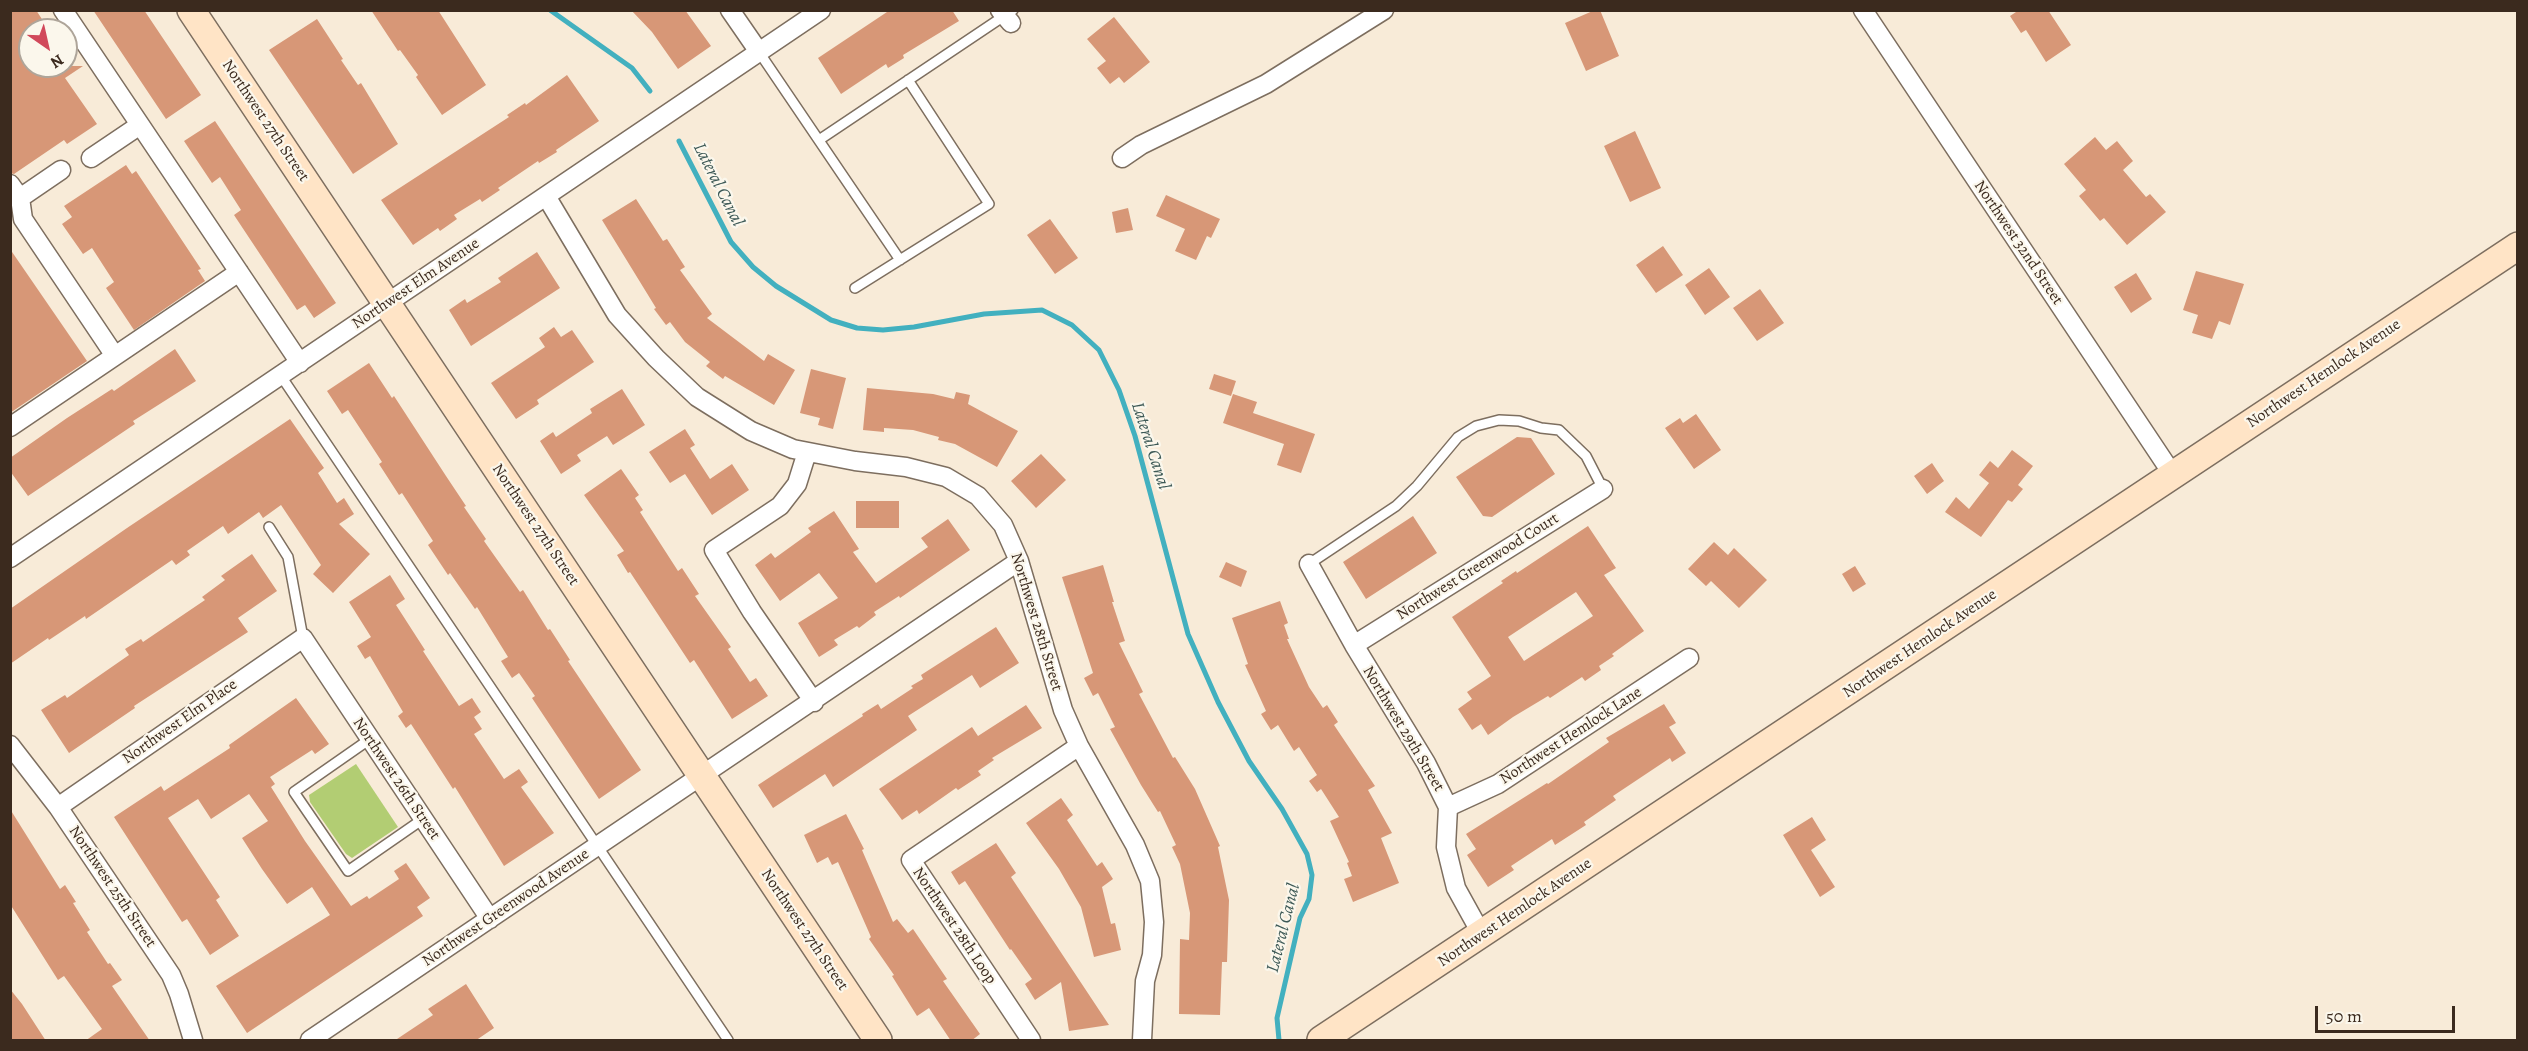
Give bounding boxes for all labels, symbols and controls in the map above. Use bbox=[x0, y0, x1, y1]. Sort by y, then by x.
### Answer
north arrow bbox=[18, 18, 78, 78]
text: N bbox=[46, 49, 68, 74]
street label: Northwest 27th Street bbox=[217, 57, 313, 185]
water label: Lateral Canal bbox=[688, 140, 748, 230]
street label: Northwest 32nd Street bbox=[1969, 177, 2067, 309]
street label: Northwest Elm Avenue bbox=[349, 234, 483, 334]
street label: Northwest Hemlock Avenue bbox=[2243, 315, 2405, 433]
water label: Lateral Canal bbox=[1126, 399, 1174, 493]
street label: Northwest 27th Street bbox=[487, 461, 583, 589]
street label: Northwest Greenwood Court bbox=[1393, 509, 1563, 625]
street label: Northwest 28th Street bbox=[1006, 551, 1066, 693]
street label: Northwest Hemlock Avenue bbox=[1839, 585, 2001, 703]
street label: Northwest 29th Street bbox=[1358, 663, 1448, 795]
street label: Northwest Elm Place bbox=[119, 675, 241, 769]
street label: Northwest Hemlock Lane bbox=[1496, 683, 1646, 789]
street label: Northwest 26th Street bbox=[348, 714, 444, 844]
street label: Northwest 25th Street bbox=[64, 822, 160, 952]
street label: Northwest Greenwood Avenue bbox=[419, 845, 593, 971]
street label: Northwest Hemlock Avenue bbox=[1434, 854, 1596, 972]
street label: Northwest 28th Loop bbox=[908, 864, 1000, 988]
street label: Northwest 27th Street bbox=[756, 866, 852, 994]
water label: Lateral Canal bbox=[1263, 881, 1305, 975]
scale bar bbox=[2318, 994, 2458, 1032]
text: 50 m bbox=[2326, 1004, 2362, 1028]

